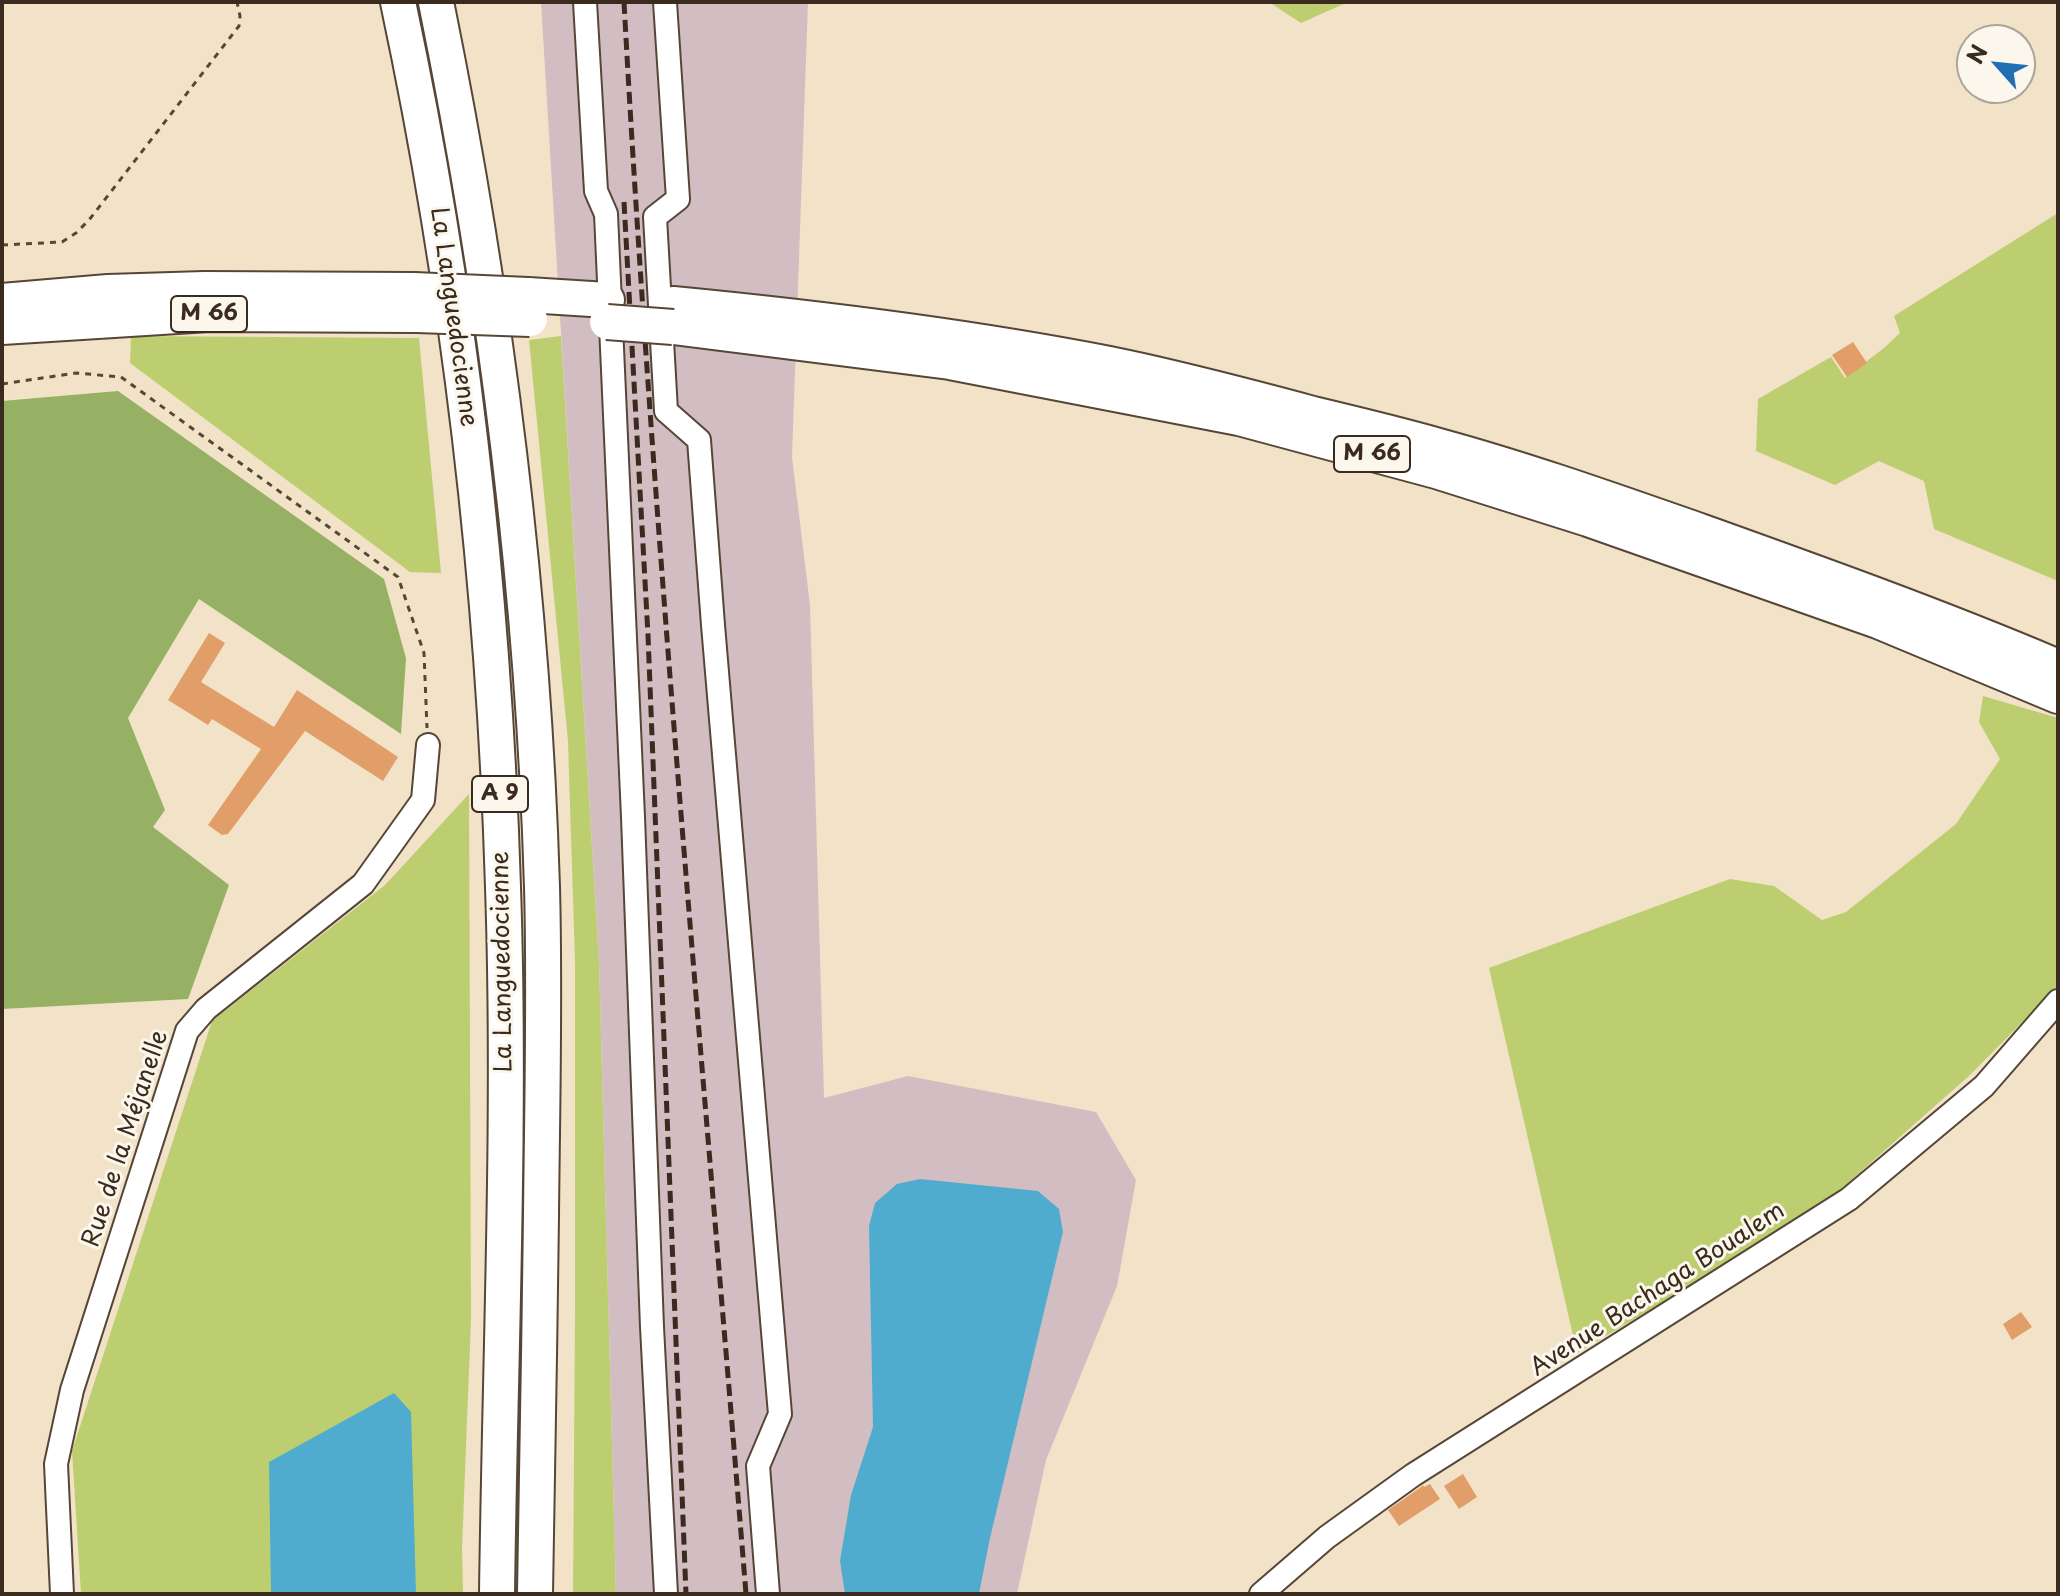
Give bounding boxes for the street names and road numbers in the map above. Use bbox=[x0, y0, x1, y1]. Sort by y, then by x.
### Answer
street label: La Languedocienne bbox=[423, 205, 483, 429]
road number: M 66 bbox=[171, 296, 247, 332]
road number: M 66 bbox=[1334, 436, 1410, 472]
road number: A 9 bbox=[472, 776, 528, 812]
street label: La Languedocienne bbox=[487, 851, 519, 1073]
street label: Rue de la Méjanelle bbox=[77, 1027, 175, 1251]
street label: Avenue Bachaga Boualem bbox=[1525, 1197, 1791, 1383]

